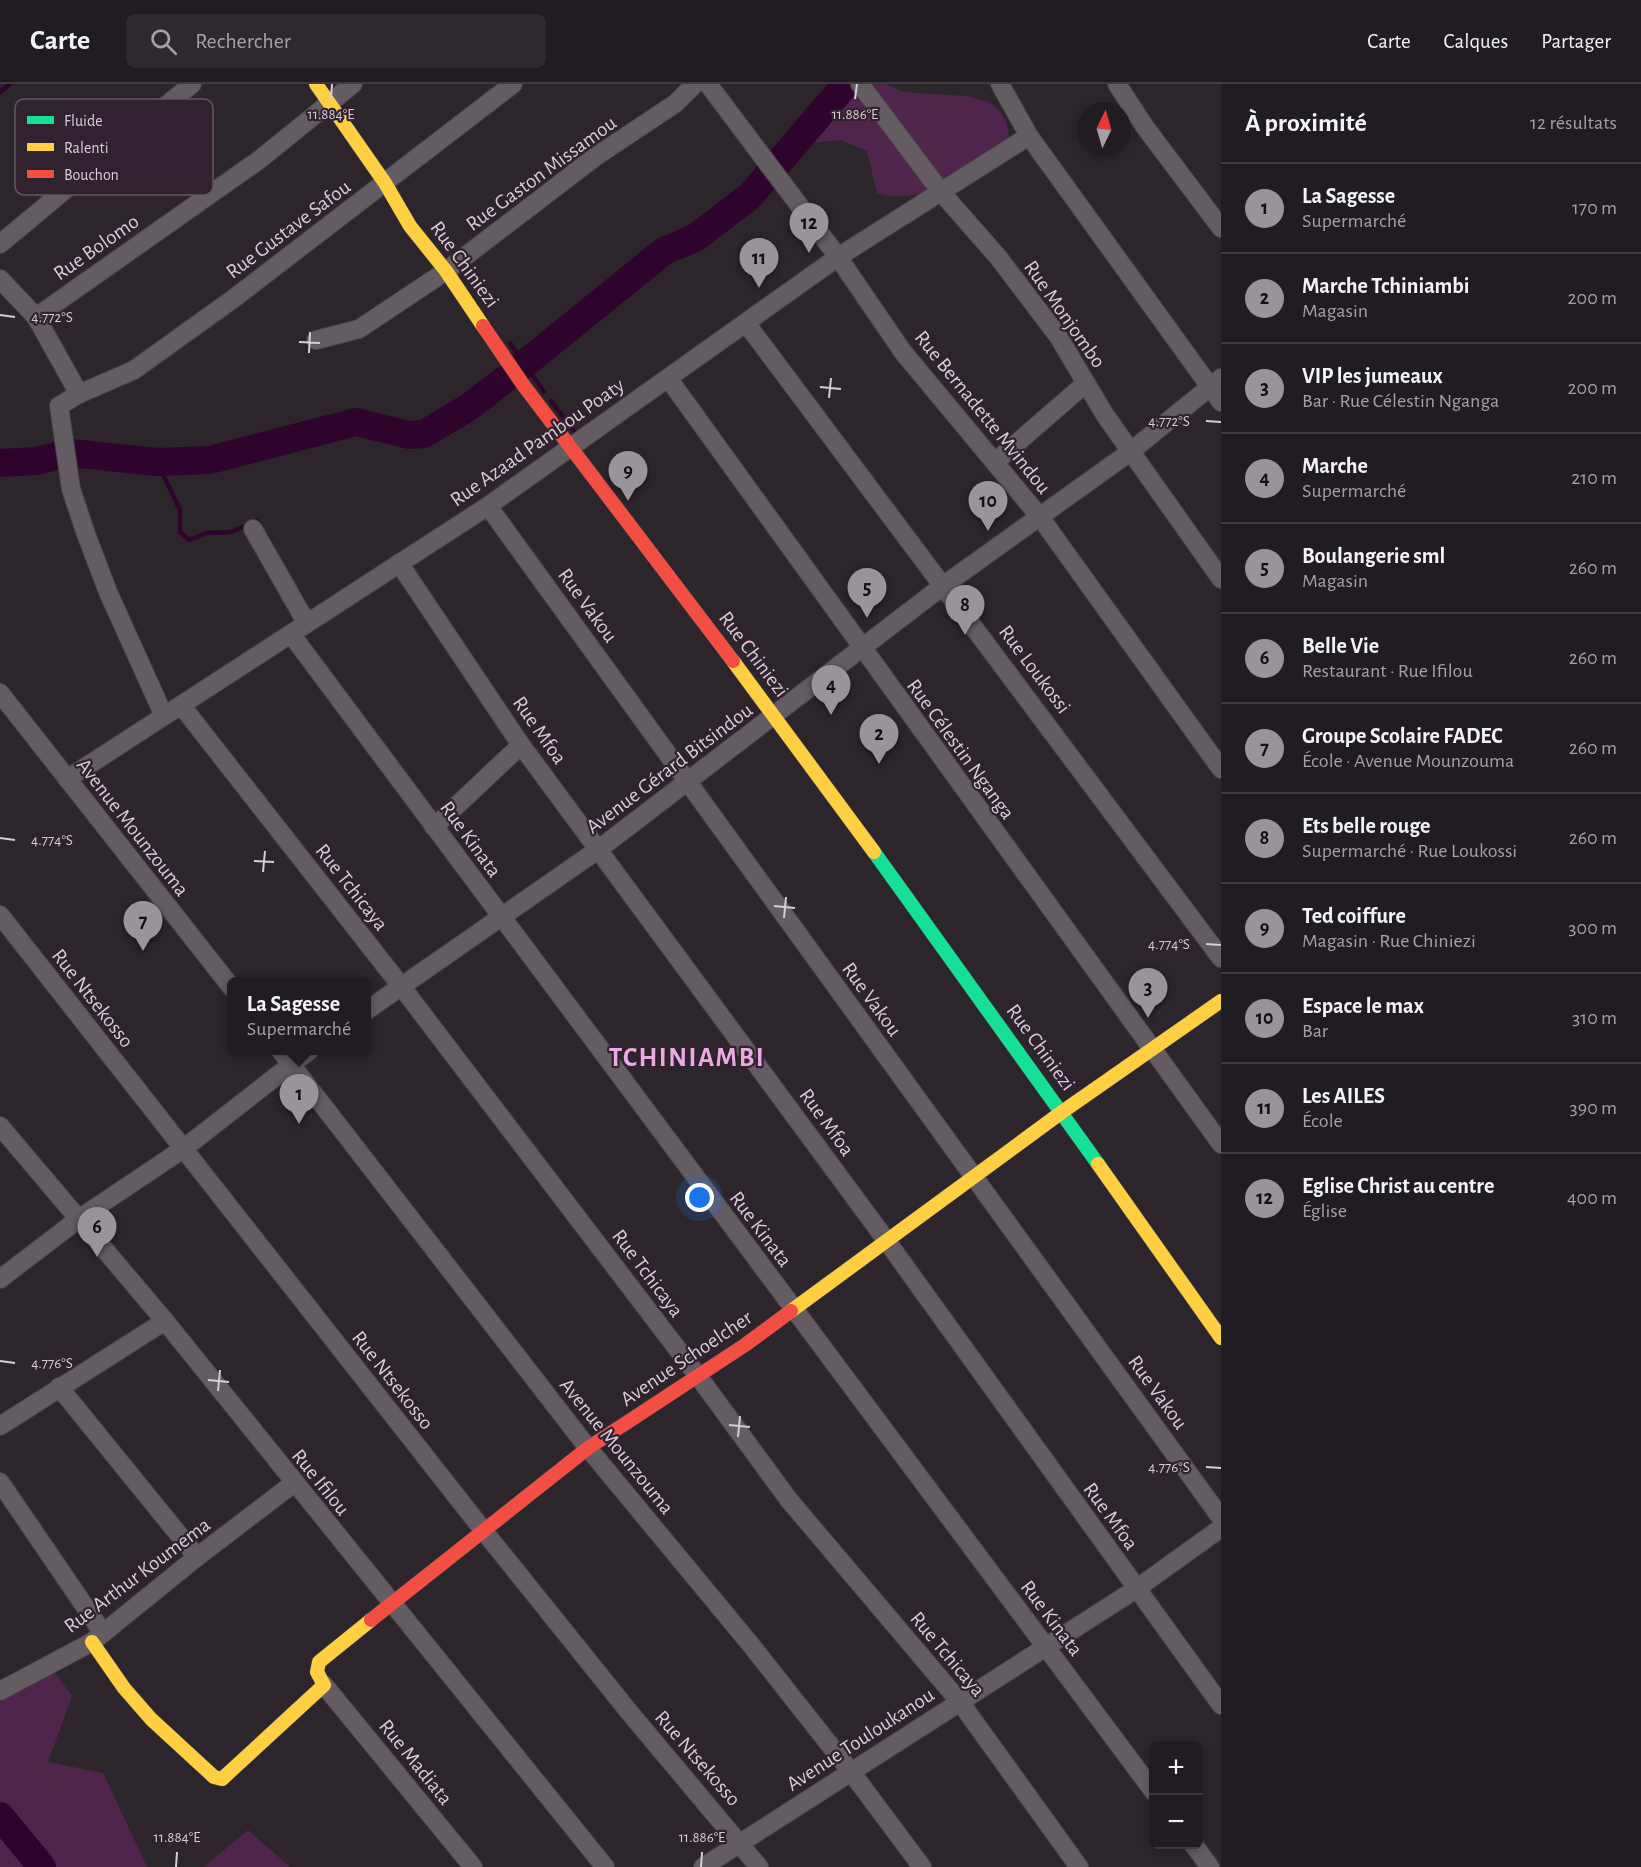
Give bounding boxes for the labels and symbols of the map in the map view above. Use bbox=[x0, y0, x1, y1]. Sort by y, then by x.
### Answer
legend bbox=[15, 99, 213, 195]
north arrow bbox=[1077, 102, 1131, 156]
text: 11.884°E bbox=[308, 107, 354, 122]
text: 11.886°E bbox=[832, 107, 878, 122]
street label: Rue Gaston Missamou bbox=[462, 112, 621, 235]
text: Fluide bbox=[64, 113, 103, 129]
text: Ralenti bbox=[64, 140, 109, 156]
text: Bouchon bbox=[64, 167, 119, 183]
street label: Rue Gustave Safou bbox=[222, 176, 355, 283]
pin: 12 bbox=[790, 204, 828, 253]
street label: Rue Bolomo bbox=[50, 210, 143, 284]
street label: Rue Chiniezi bbox=[426, 217, 503, 311]
pin: 11 bbox=[740, 238, 778, 288]
street label: Rue Monjombo bbox=[1020, 257, 1109, 372]
text: 4.772°S bbox=[31, 310, 73, 325]
street label: Rue Bernadette Mvindou bbox=[911, 327, 1055, 498]
street label: Rue Azaad Pambou Poaty bbox=[446, 374, 628, 510]
text: 4.772°S bbox=[1148, 414, 1190, 429]
pin: 9 bbox=[608, 452, 648, 501]
pin: 10 bbox=[968, 482, 1008, 531]
street label: Rue Vakou bbox=[554, 564, 621, 646]
pin: 5 bbox=[848, 568, 886, 618]
pin: 8 bbox=[946, 586, 984, 635]
street label: Rue Chiniezi bbox=[715, 608, 792, 701]
street label: Rue Loukossi bbox=[995, 621, 1074, 717]
pin: 4 bbox=[812, 666, 850, 715]
street label: Rue Célestin Nganga bbox=[903, 675, 1019, 824]
street label: Rue Mfoa bbox=[509, 692, 571, 768]
street label: Avenue Gérard Bitsindou bbox=[582, 699, 757, 838]
pin: 2 bbox=[860, 714, 898, 764]
street label: Avenue Mounzouma bbox=[73, 755, 193, 900]
street label: Rue Kinata bbox=[436, 797, 505, 882]
text: 4.774°S bbox=[31, 833, 73, 848]
street label: Rue Tchicaya bbox=[311, 840, 392, 935]
pin: 7 bbox=[124, 902, 162, 951]
text: 4.774°S bbox=[1148, 937, 1190, 952]
street label: Rue Ntsekosso bbox=[48, 945, 137, 1052]
street label: Rue Vakou bbox=[838, 958, 905, 1040]
pin: 3 bbox=[1128, 968, 1168, 1018]
street label: Rue Chiniezi bbox=[1002, 1000, 1079, 1094]
district label: TCHINIAMBI bbox=[609, 1044, 765, 1071]
pin: 1 bbox=[280, 1074, 318, 1124]
street label: Rue Mfoa bbox=[795, 1085, 858, 1160]
your location bbox=[685, 1183, 714, 1212]
street label: Rue Kinata bbox=[726, 1188, 796, 1271]
pin: 6 bbox=[78, 1208, 116, 1257]
street label: Rue Tchicaya bbox=[608, 1226, 687, 1321]
street label: Avenue Schoelcher bbox=[617, 1307, 756, 1410]
street label: Rue Ntsekosso bbox=[348, 1327, 437, 1434]
street label: Rue Vakou bbox=[1124, 1351, 1191, 1433]
text: 4.776°S bbox=[31, 1356, 73, 1371]
street label: Avenue Mounzouma bbox=[556, 1374, 678, 1518]
street label: Rue Ifilou bbox=[288, 1445, 354, 1520]
text: 4.776°S bbox=[1148, 1460, 1190, 1475]
street label: Rue Mfoa bbox=[1079, 1479, 1142, 1554]
street label: Rue Arthur Koumema bbox=[60, 1514, 215, 1637]
street label: Rue Kinata bbox=[1017, 1577, 1087, 1660]
street label: Rue Tchicaya bbox=[906, 1608, 989, 1701]
street label: Avenue Touloukanou bbox=[783, 1684, 938, 1795]
street label: Rue Ntsekosso bbox=[651, 1707, 745, 1810]
street label: Rue Madiata bbox=[375, 1716, 456, 1809]
text: 11.884°E bbox=[154, 1830, 200, 1845]
text: 11.886°E bbox=[679, 1830, 725, 1845]

